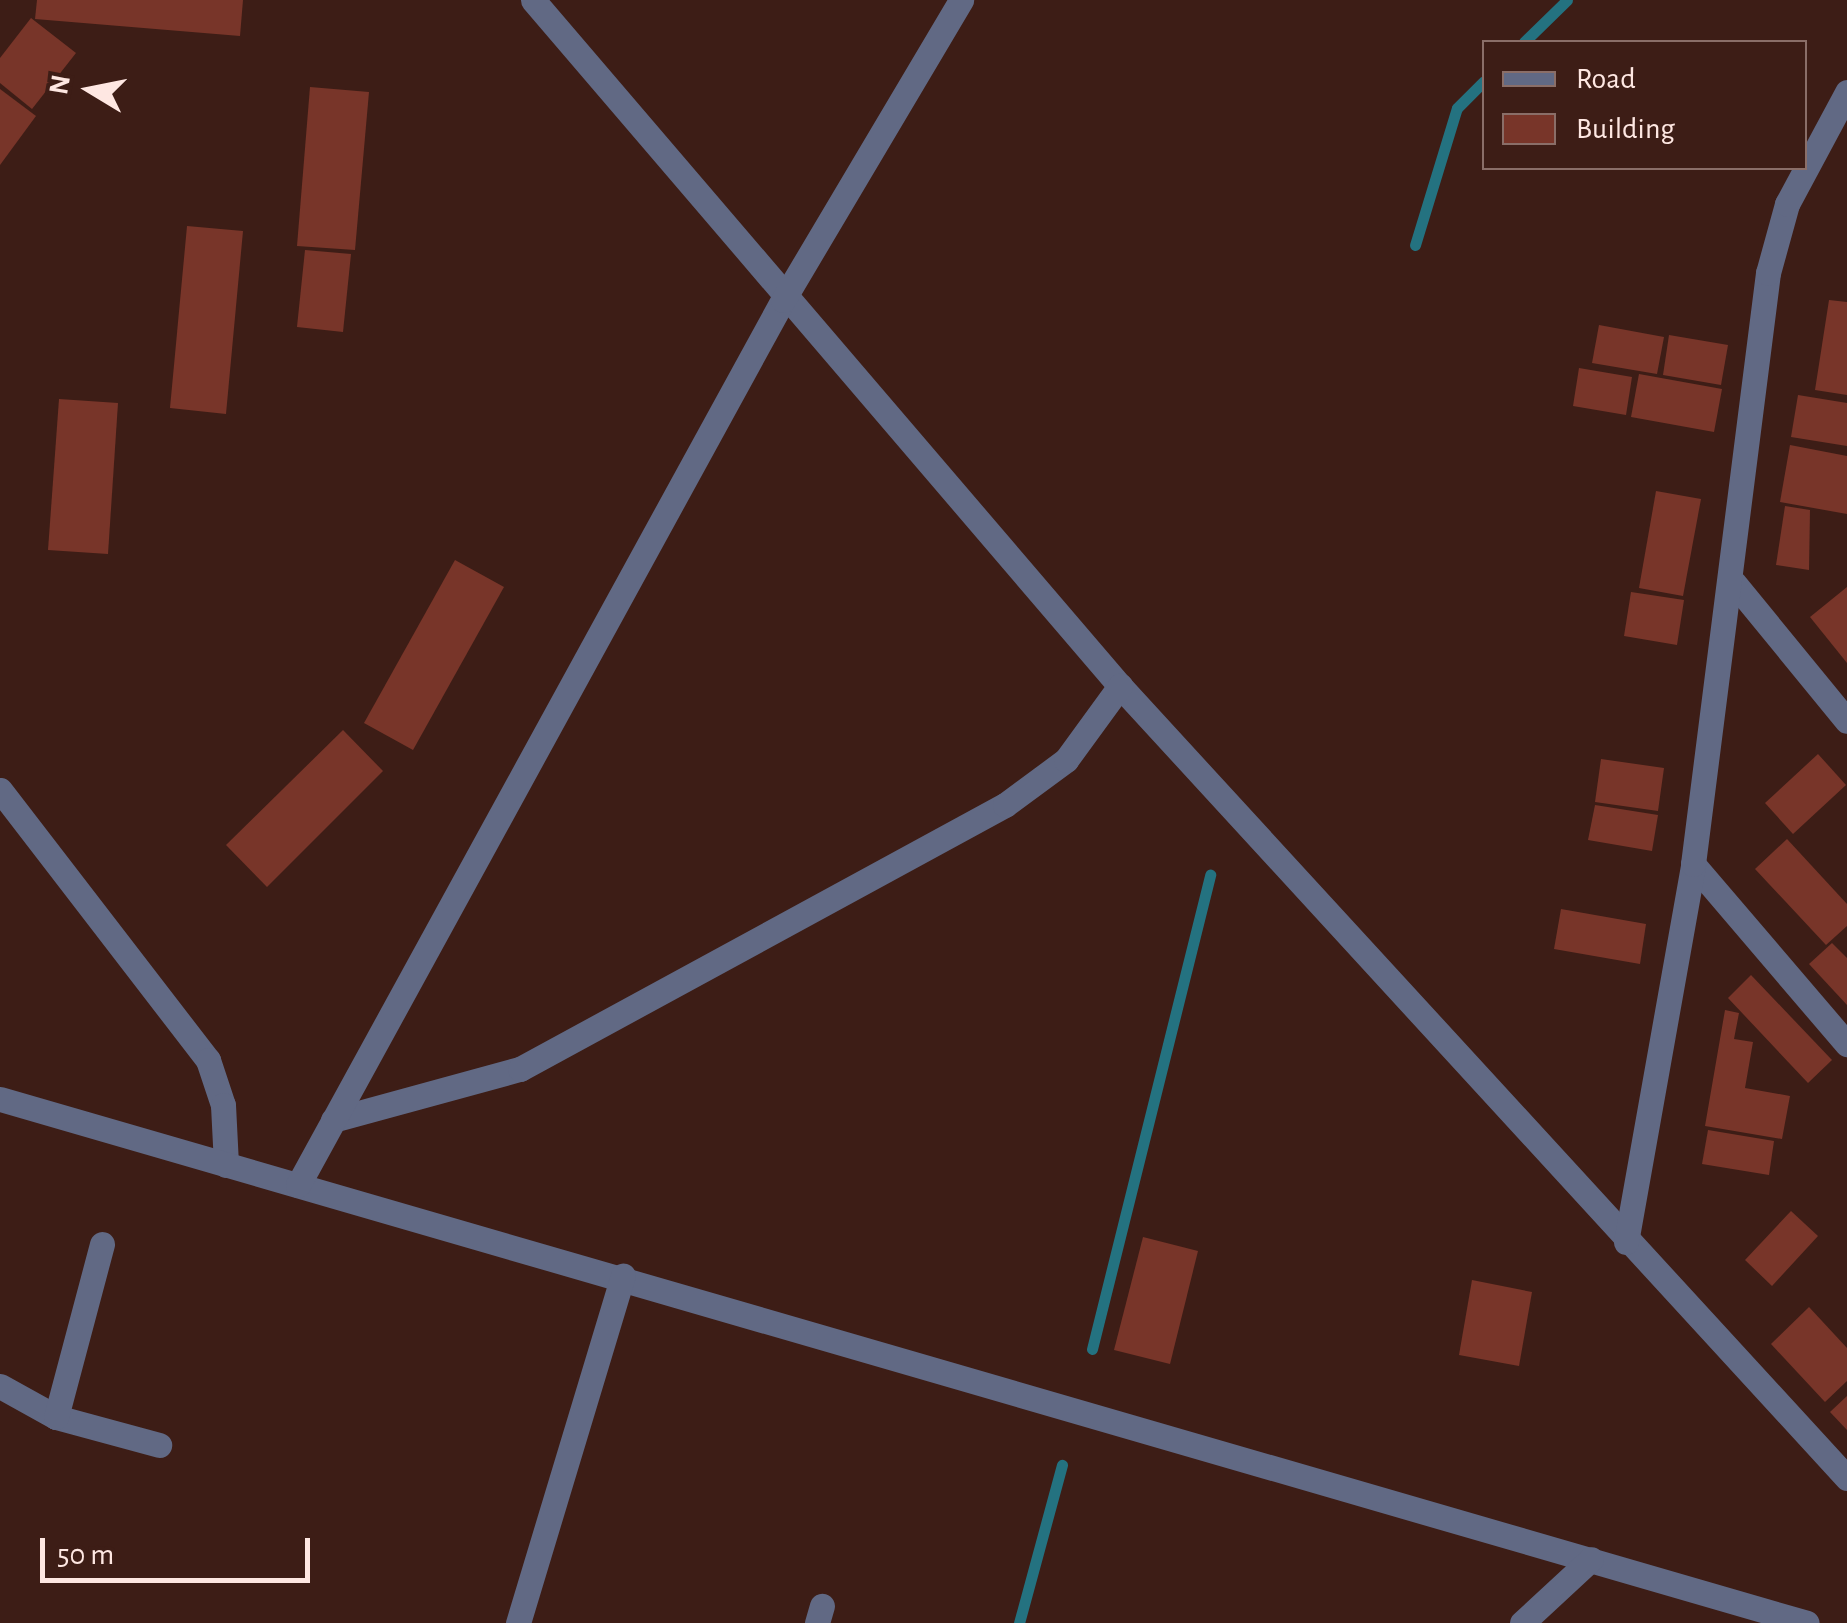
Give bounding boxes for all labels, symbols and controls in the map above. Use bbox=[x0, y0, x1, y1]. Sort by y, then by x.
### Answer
north arrow bbox=[40, 40, 140, 140]
legend bbox=[1482, 40, 1807, 170]
text: Road bbox=[1576, 64, 1636, 94]
text: N bbox=[45, 73, 76, 97]
text: Building bbox=[1576, 114, 1675, 144]
scale bar bbox=[45, 1518, 315, 1580]
text: 50 m bbox=[57, 1540, 114, 1570]

